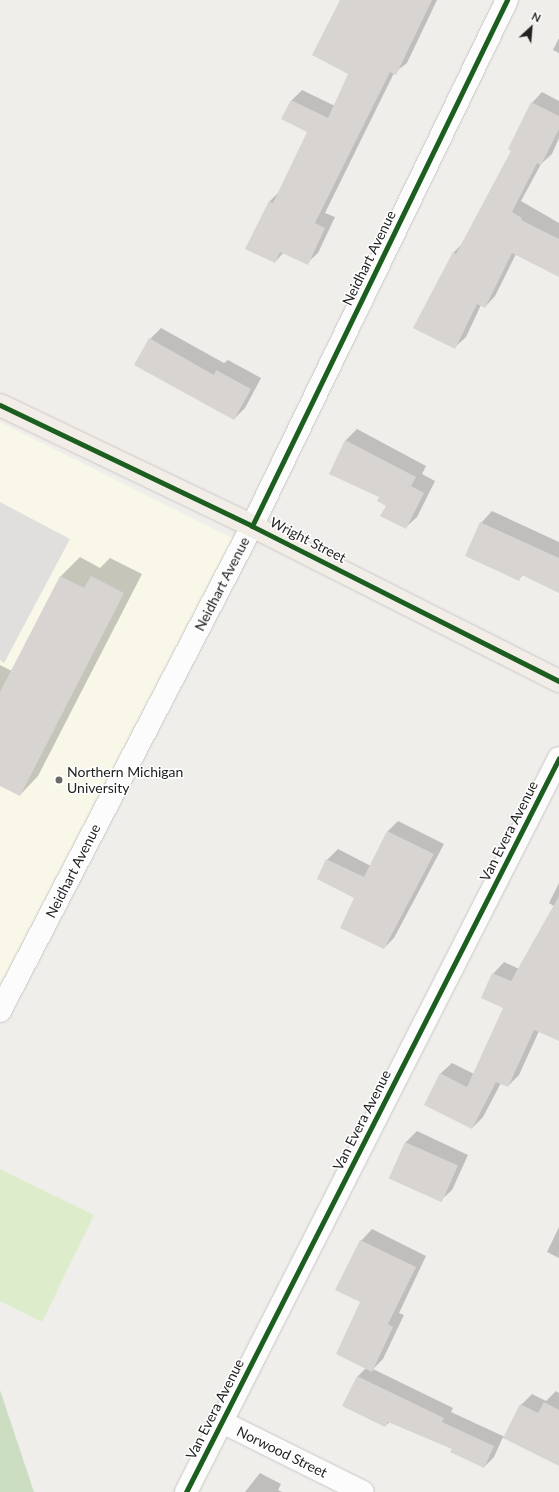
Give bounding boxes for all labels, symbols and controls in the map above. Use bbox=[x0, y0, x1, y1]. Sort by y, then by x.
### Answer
north arrow bbox=[511, 8, 551, 48]
text: N bbox=[530, 9, 543, 24]
street label: Neidhart Avenue bbox=[339, 208, 399, 308]
street label: Wright Street bbox=[267, 514, 349, 566]
street label: Neidhart Avenue bbox=[191, 534, 253, 634]
place label: Northern Michigan University bbox=[67, 764, 183, 796]
marker: Northern Michigan University bbox=[54, 775, 64, 785]
street label: Van Evera Avenue bbox=[476, 778, 542, 884]
street label: Neidhart Avenue bbox=[42, 821, 104, 921]
street label: Van Evera Avenue bbox=[329, 1067, 395, 1173]
street label: Van Evera Avenue bbox=[182, 1356, 248, 1462]
street label: Norwood Street bbox=[234, 1423, 330, 1481]

